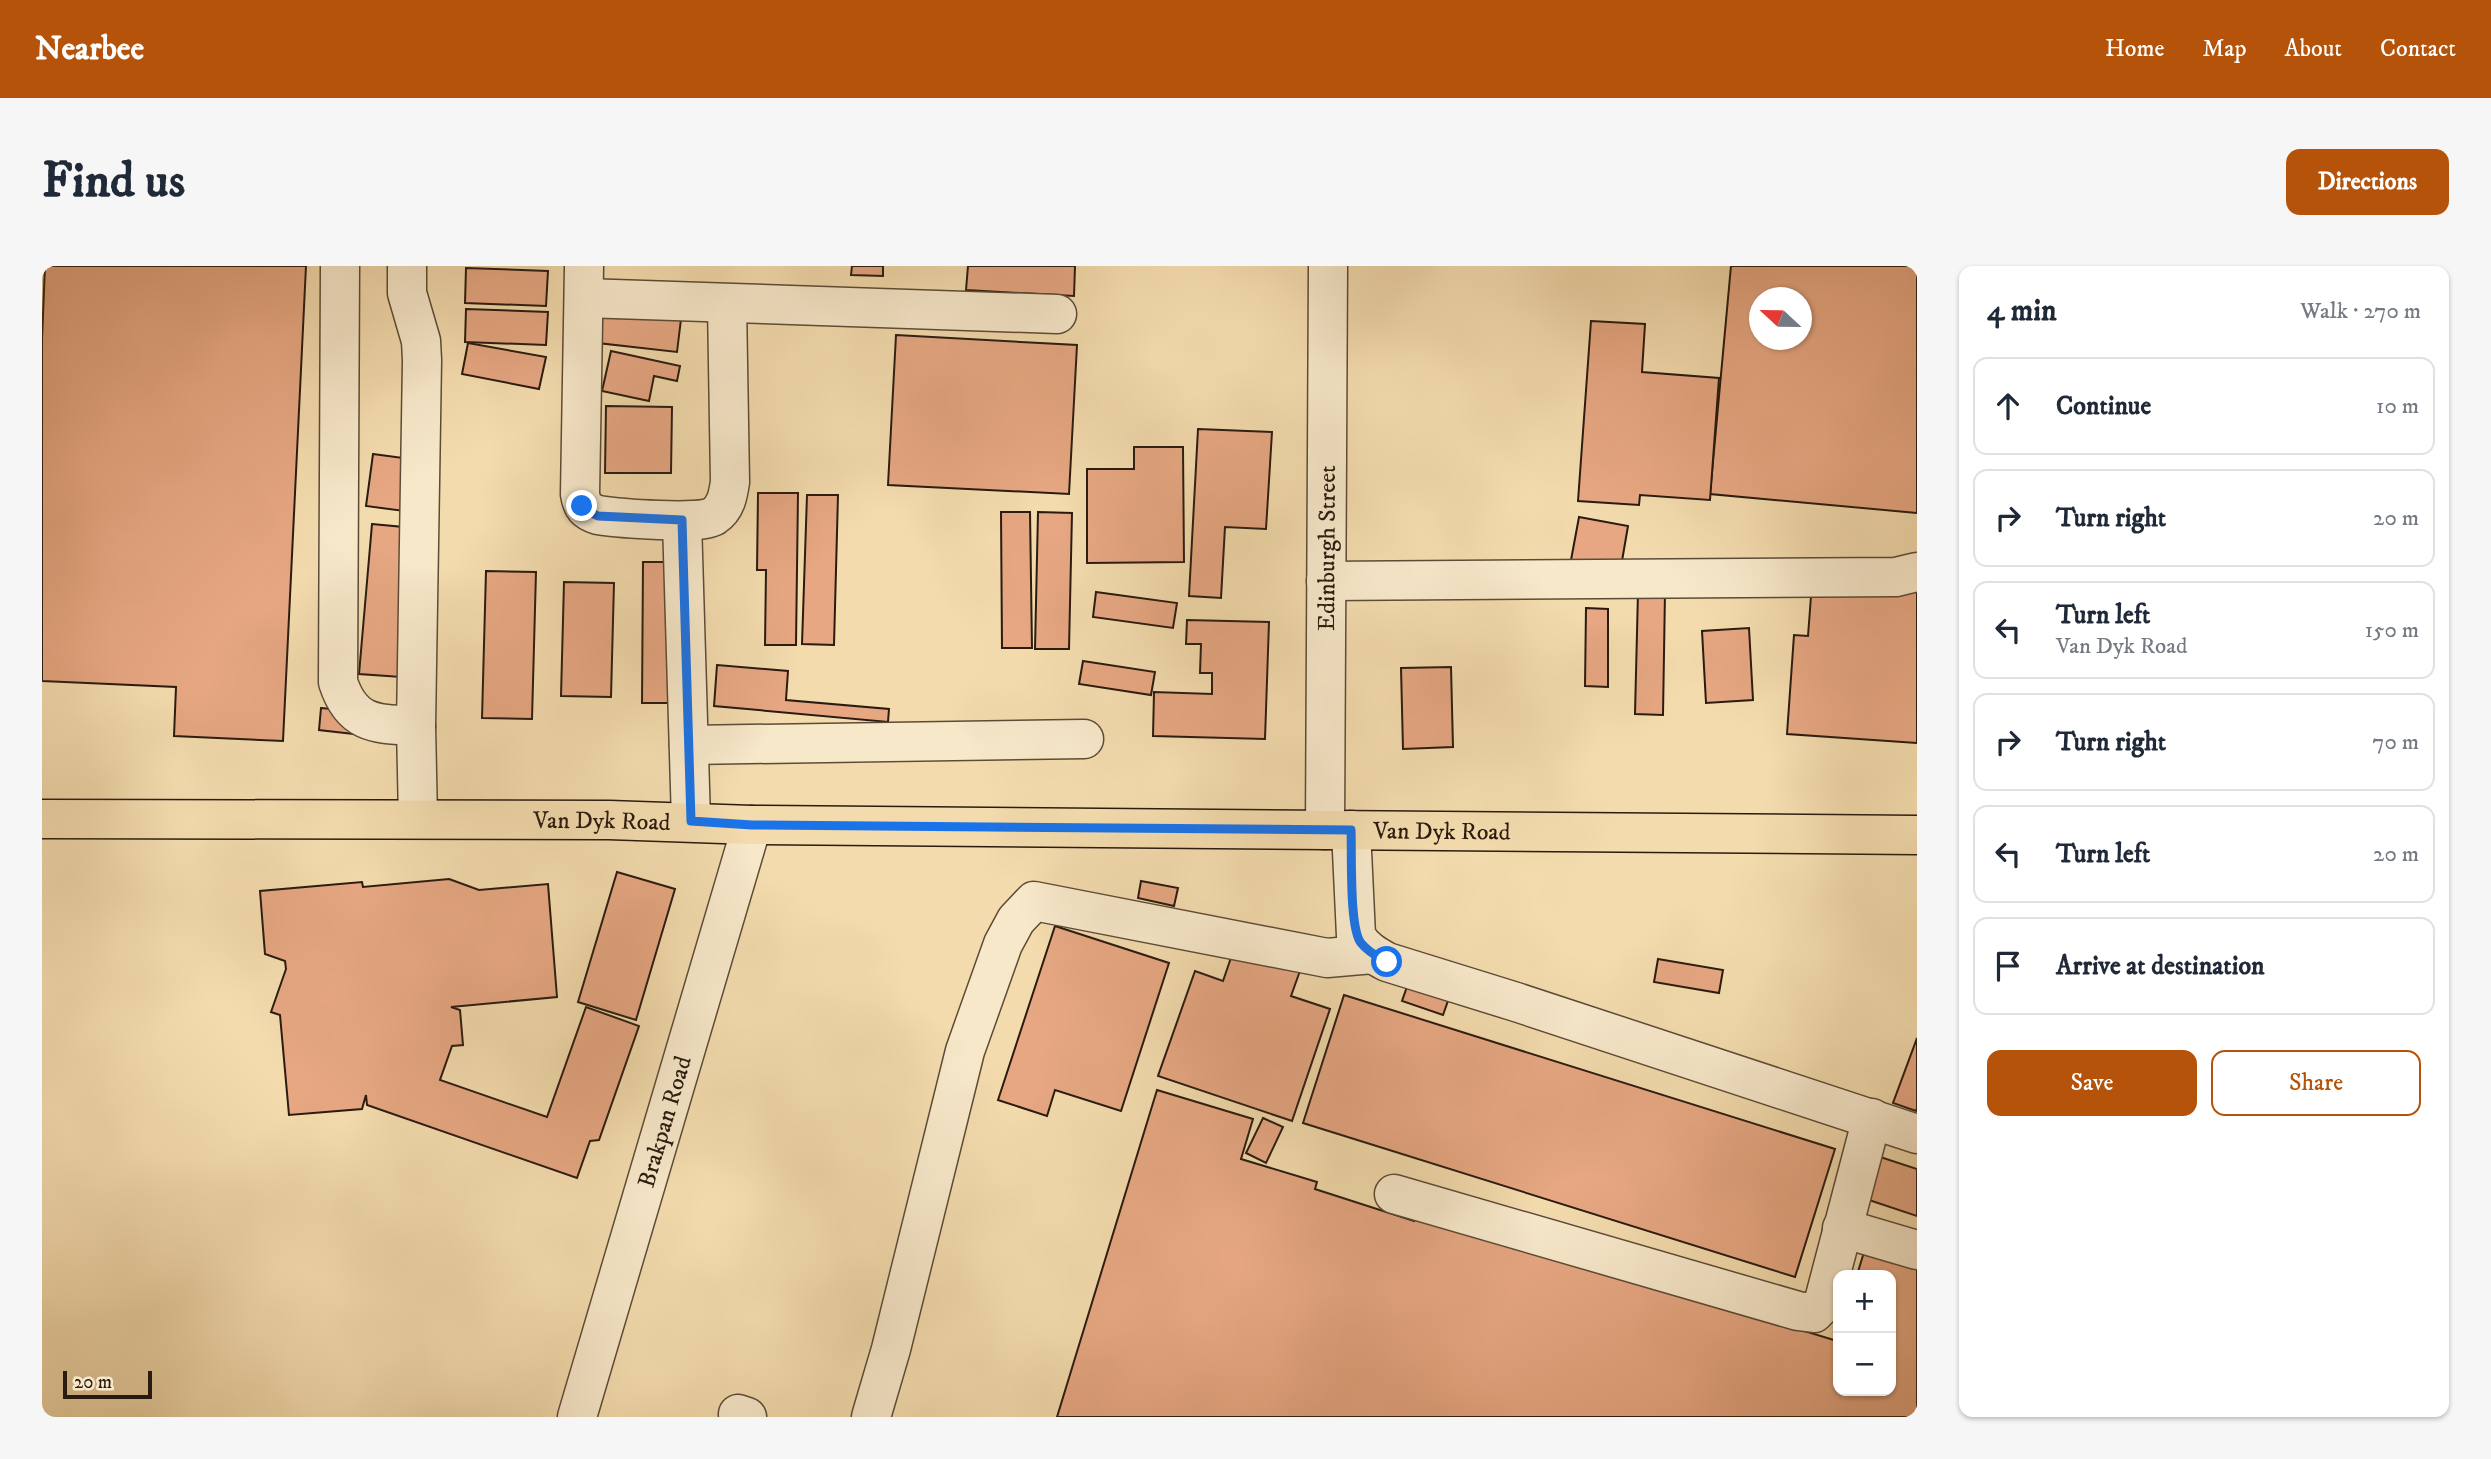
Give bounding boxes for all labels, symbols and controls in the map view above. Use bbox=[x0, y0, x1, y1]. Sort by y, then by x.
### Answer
text: Nearbee bbox=[35, 29, 144, 70]
text: Home bbox=[2105, 34, 2164, 64]
text: Map bbox=[2202, 34, 2247, 64]
text: About bbox=[2285, 34, 2342, 64]
text: Contact bbox=[2380, 34, 2456, 64]
button: Directions bbox=[2286, 149, 2449, 215]
text: Find us bbox=[42, 151, 185, 213]
north arrow bbox=[1749, 287, 1812, 350]
text: 4 min bbox=[1987, 293, 2057, 330]
text: Walk · 270 m bbox=[2300, 297, 2421, 326]
icon: ahead bbox=[1989, 387, 2027, 425]
text: Continue bbox=[2056, 390, 2151, 423]
text: 10 m bbox=[2376, 392, 2419, 421]
street label: Edinburgh Street bbox=[1312, 465, 1343, 631]
route end bbox=[566, 490, 597, 521]
icon: right bbox=[1989, 499, 2027, 537]
text: Turn right bbox=[2056, 502, 2166, 535]
text: 20 m bbox=[2373, 504, 2419, 533]
text: Turn left bbox=[2056, 599, 2150, 632]
icon: left bbox=[1989, 611, 2027, 649]
text: 150 m bbox=[2365, 616, 2419, 645]
text: Van Dyk Road bbox=[2056, 632, 2188, 661]
icon: right bbox=[1989, 723, 2027, 761]
text: Turn right bbox=[2056, 726, 2166, 759]
text: 70 m bbox=[2372, 728, 2419, 757]
street label: Van Dyk Road bbox=[532, 806, 671, 838]
street label: Van Dyk Road bbox=[1372, 816, 1511, 848]
icon: left bbox=[1989, 835, 2027, 873]
text: Turn left bbox=[2056, 838, 2150, 871]
text: 20 m bbox=[2373, 840, 2419, 869]
route start bbox=[1371, 946, 1402, 977]
icon: arrive bbox=[1989, 947, 2027, 985]
text: Arrive at destination bbox=[2056, 950, 2265, 983]
button: Save bbox=[1987, 1050, 2197, 1116]
button: Share bbox=[2211, 1050, 2421, 1116]
street label: Brakpan Road bbox=[632, 1053, 699, 1191]
map controls bbox=[1833, 1270, 1896, 1396]
button: + bbox=[1833, 1270, 1896, 1333]
button: − bbox=[1833, 1333, 1896, 1396]
scale bar bbox=[63, 1368, 152, 1400]
text: 20 m bbox=[74, 1371, 112, 1394]

